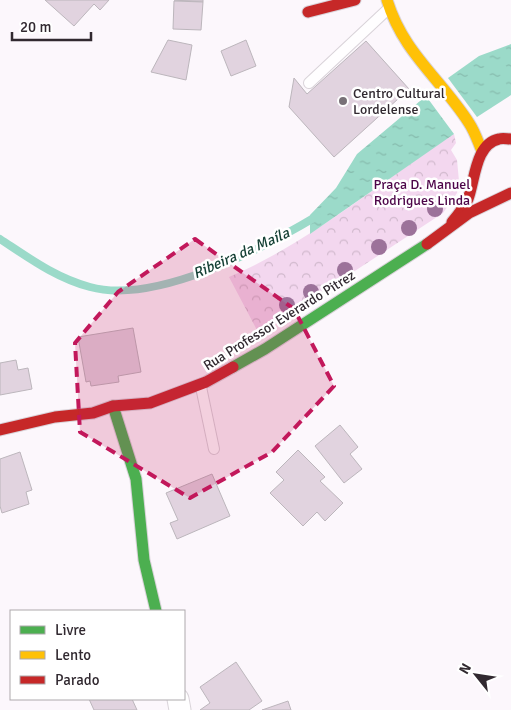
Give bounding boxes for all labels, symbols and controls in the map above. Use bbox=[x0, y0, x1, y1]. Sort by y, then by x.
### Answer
scale bar bbox=[12, 10, 91, 42]
text: 20 m bbox=[20, 18, 51, 36]
place label: Centro Cultural Lordelense bbox=[353, 85, 445, 118]
marker: Centro Cultural Lordelense bbox=[337, 95, 349, 107]
park label: Praça D. Manuel Rodrigues Linda bbox=[374, 176, 470, 209]
water label: Ribeira da Maíla bbox=[190, 224, 292, 282]
street label: Rua Professor Everardo Pitrez bbox=[200, 267, 358, 374]
legend bbox=[10, 610, 185, 700]
text: Livre bbox=[55, 621, 86, 639]
text: Lento bbox=[55, 646, 91, 664]
north arrow bbox=[451, 650, 501, 700]
text: N bbox=[455, 660, 475, 677]
text: Parado bbox=[55, 671, 100, 689]

